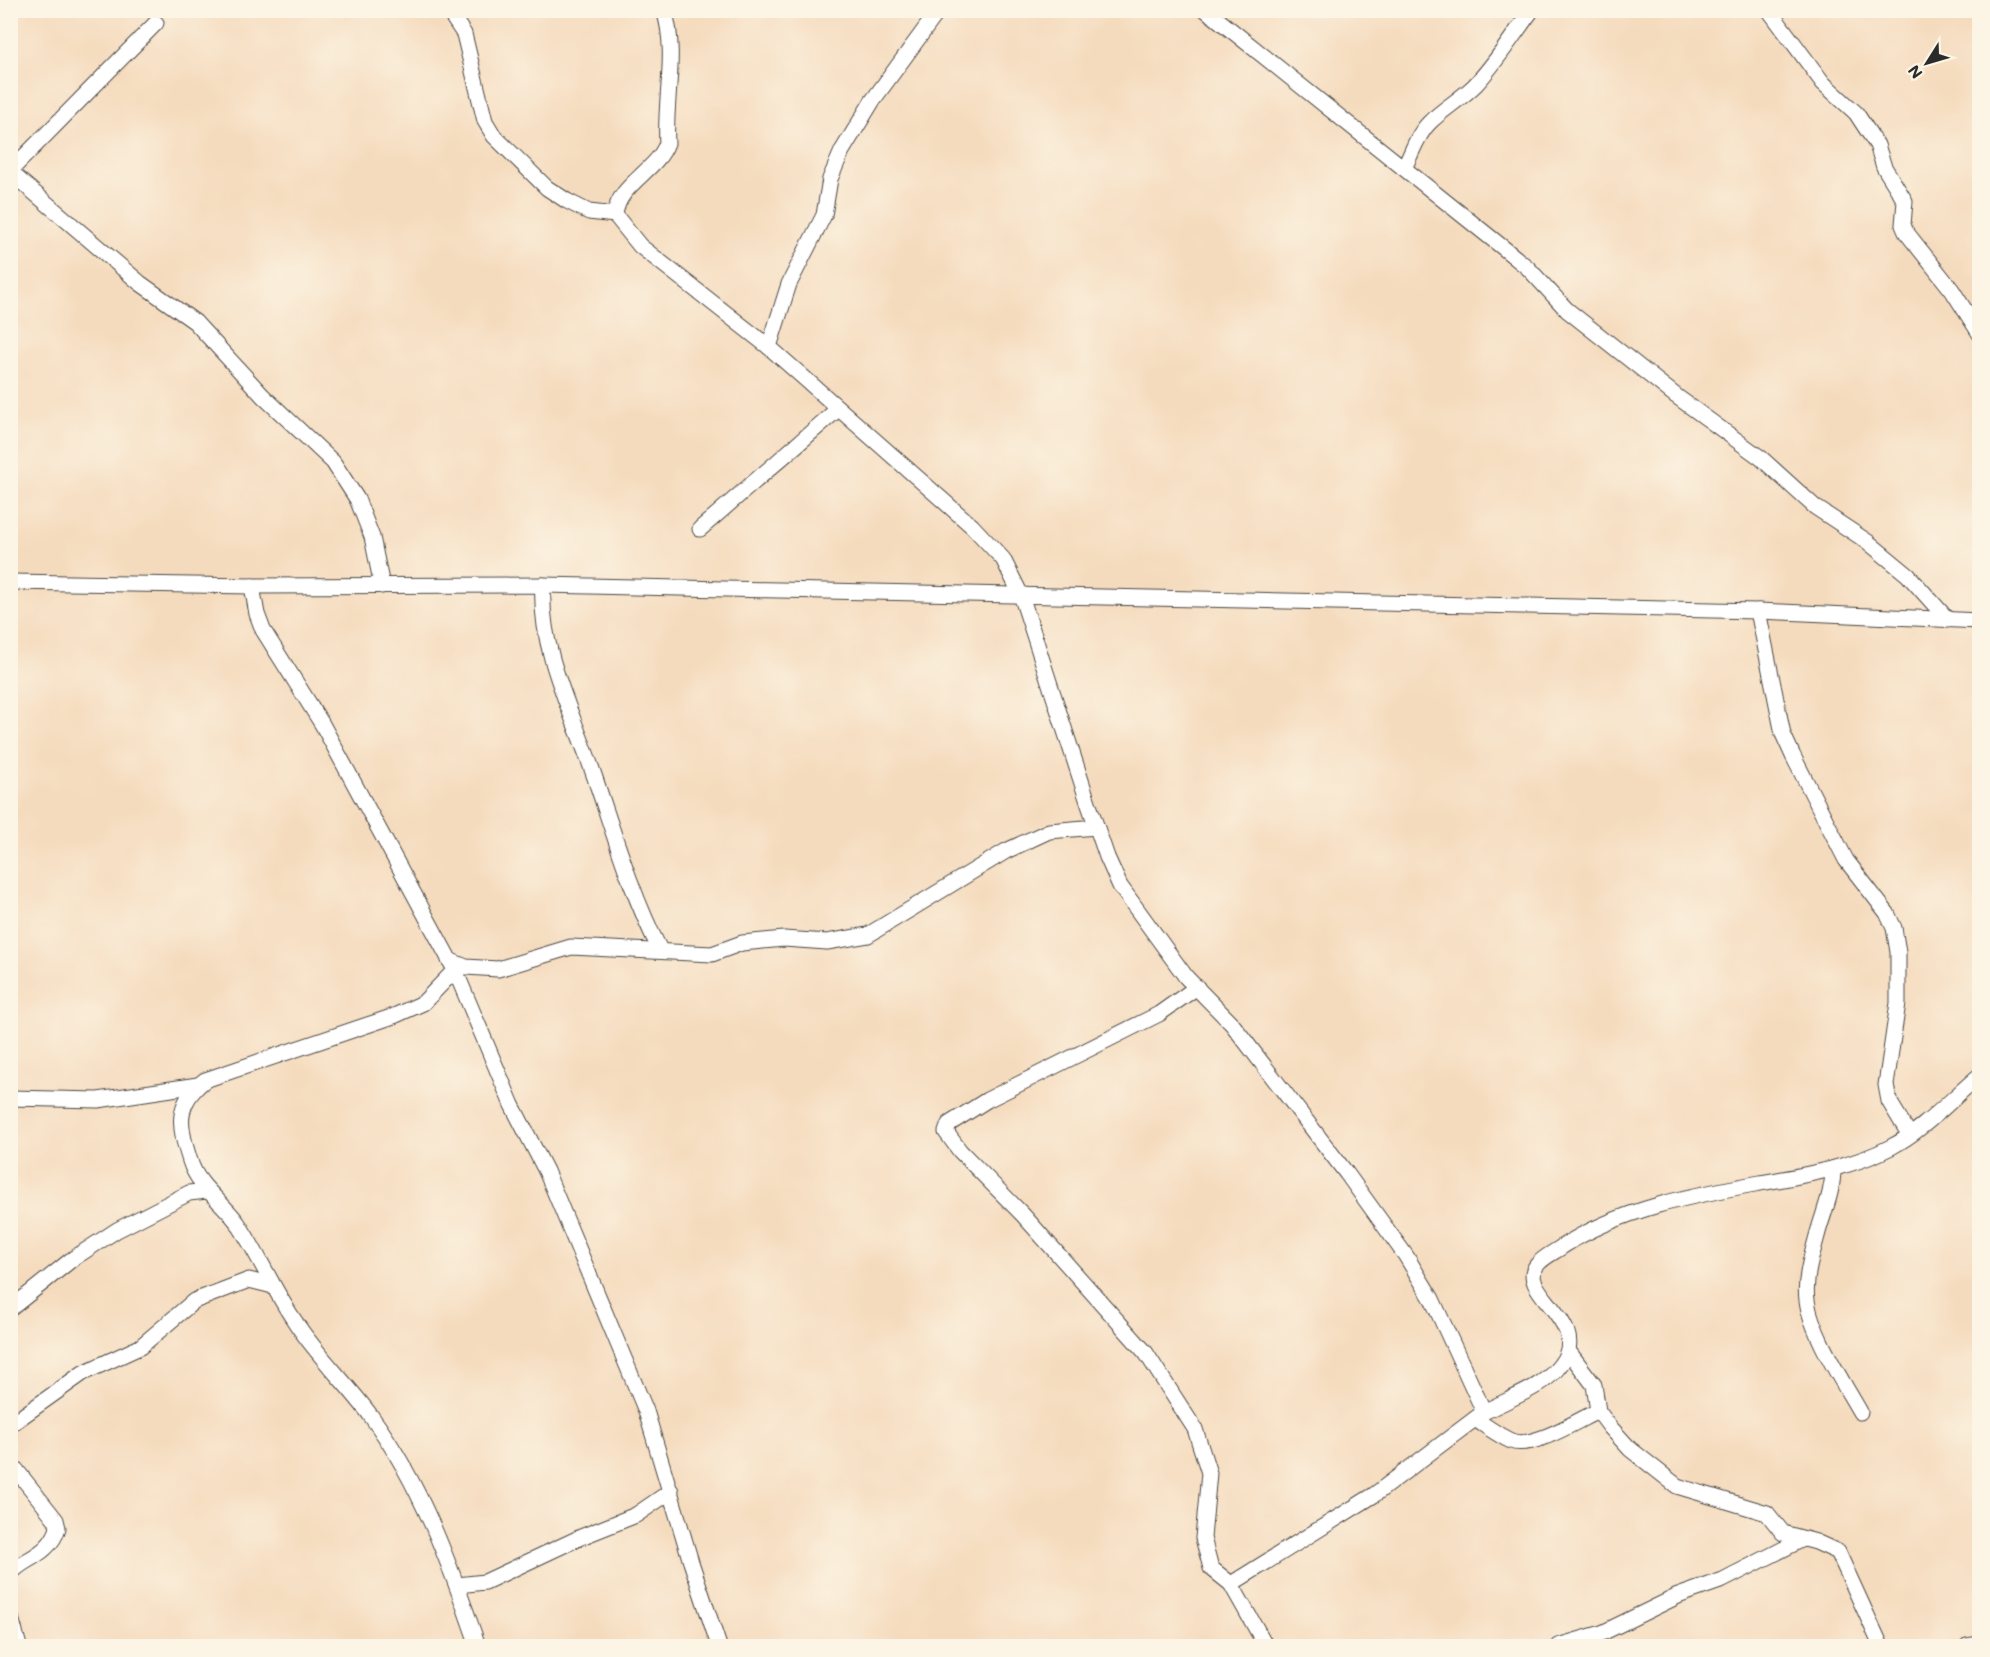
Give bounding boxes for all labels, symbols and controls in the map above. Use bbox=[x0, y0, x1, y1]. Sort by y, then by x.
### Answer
north arrow bbox=[1897, 33, 1957, 93]
text: N bbox=[1903, 61, 1927, 84]

